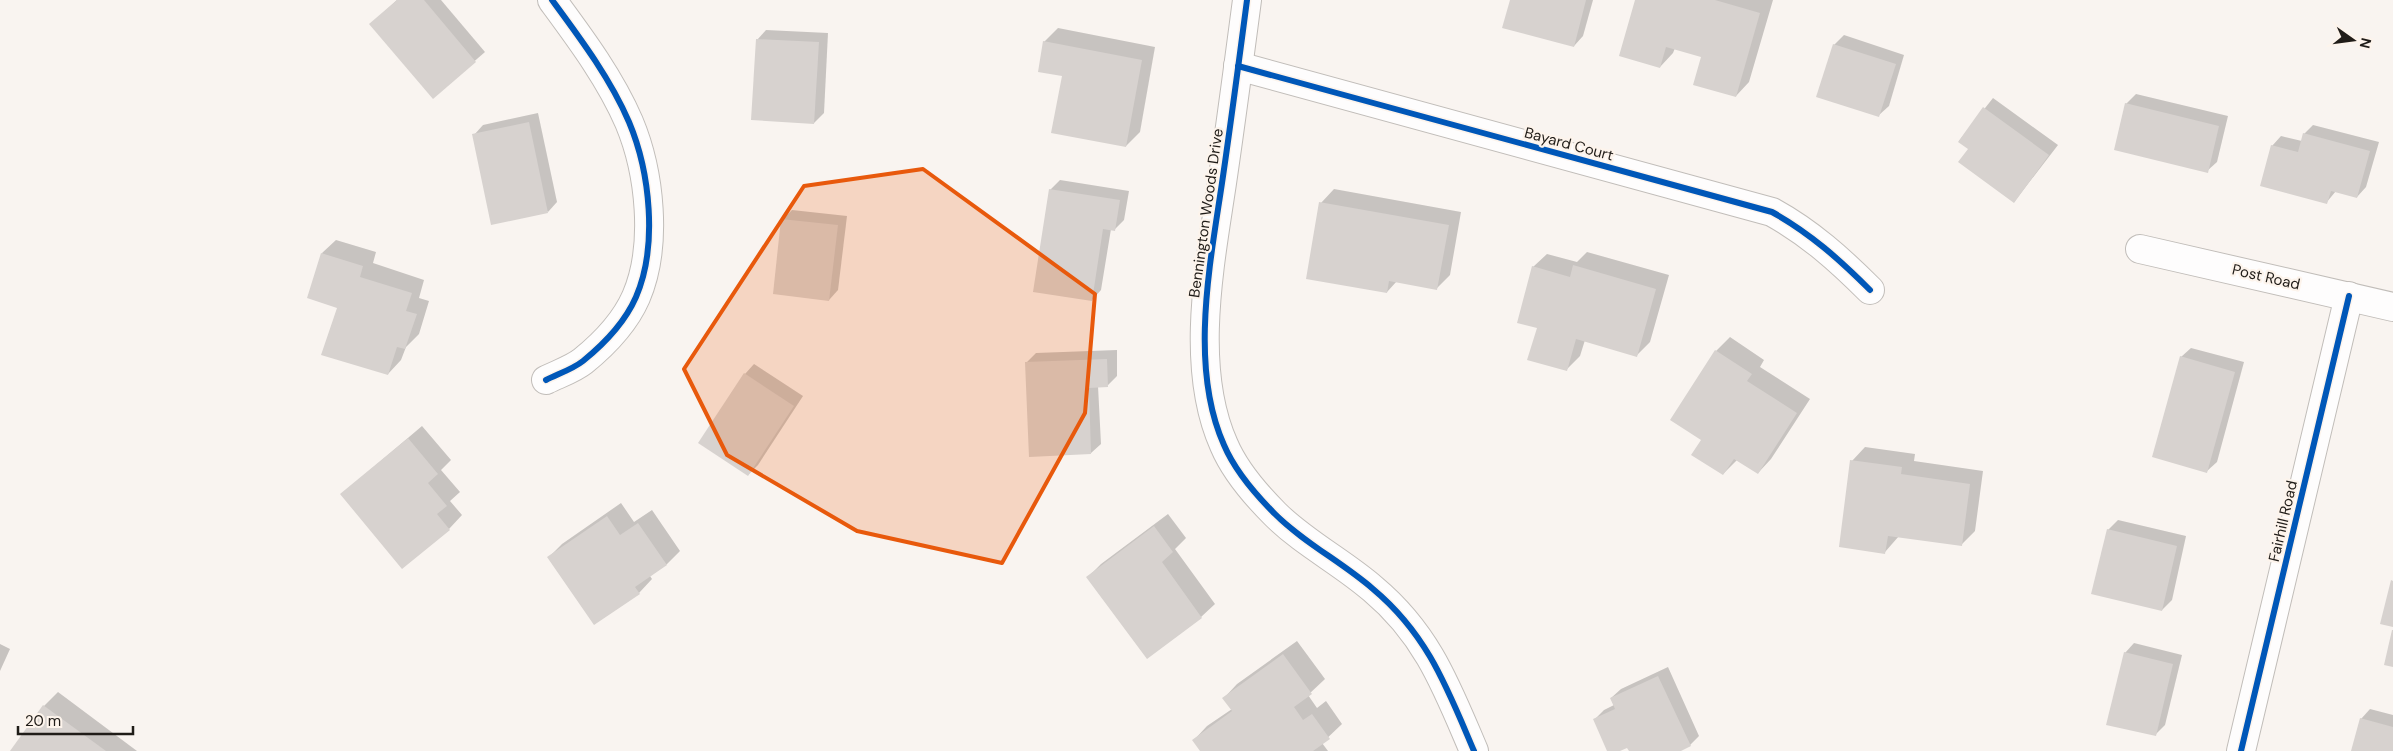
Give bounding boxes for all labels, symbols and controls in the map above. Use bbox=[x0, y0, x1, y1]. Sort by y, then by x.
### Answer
north arrow bbox=[2328, 15, 2378, 65]
text: N bbox=[2356, 36, 2376, 50]
street label: Bayard Court bbox=[1522, 123, 1616, 166]
street label: Bennington Woods Drive bbox=[1184, 127, 1228, 299]
street label: Post Road bbox=[2230, 259, 2302, 295]
street label: Fairhill Road bbox=[2264, 478, 2302, 564]
scale bar bbox=[18, 704, 132, 736]
text: 20 m bbox=[25, 711, 61, 731]

